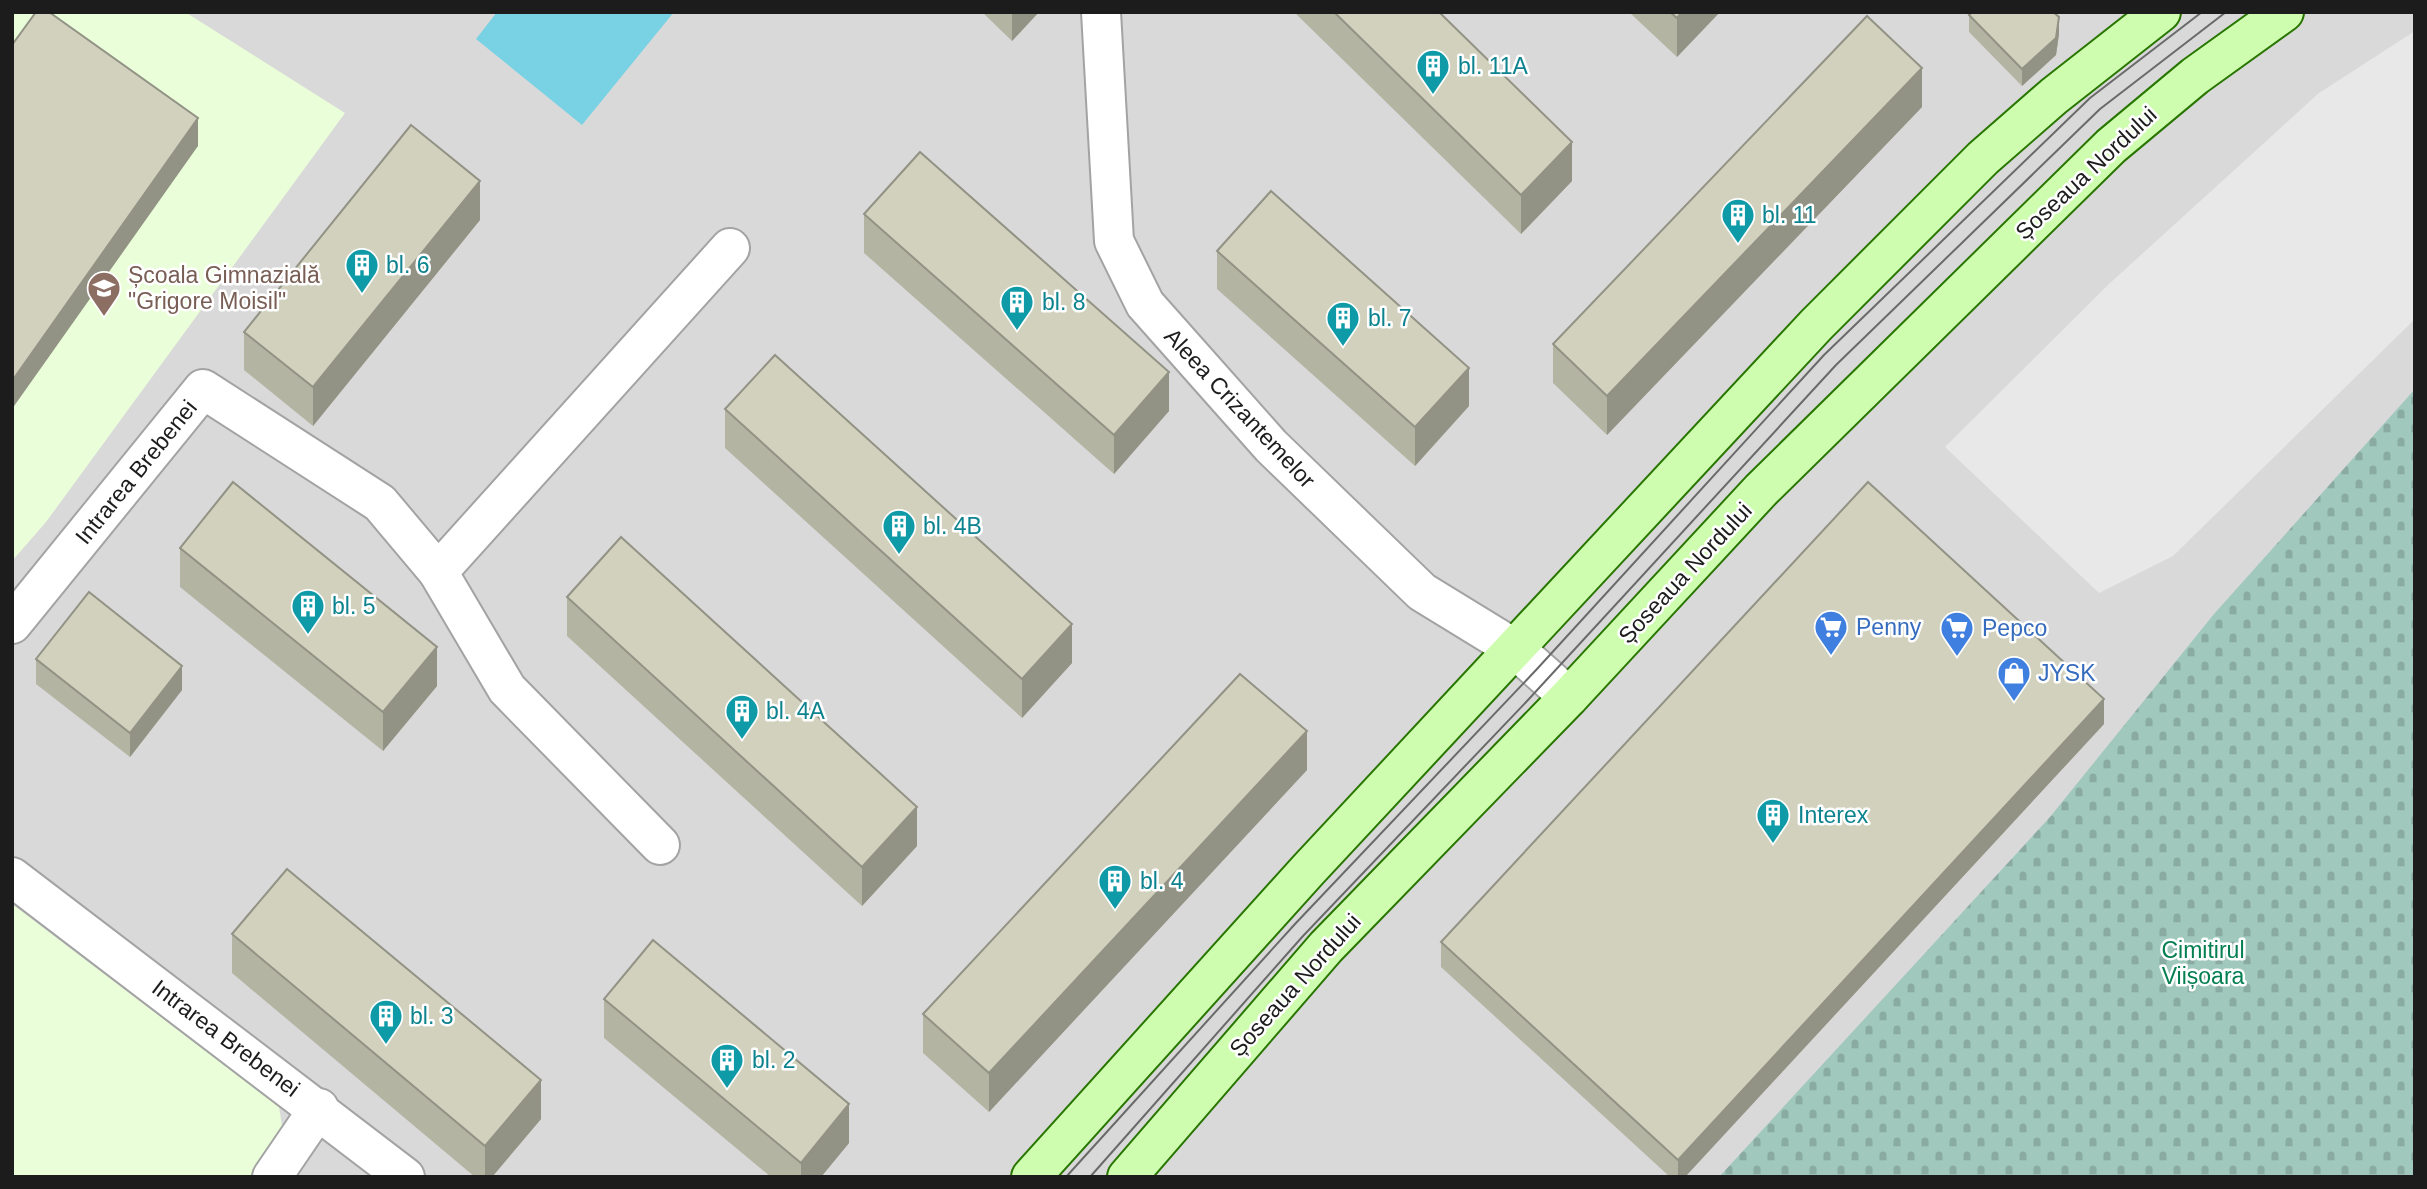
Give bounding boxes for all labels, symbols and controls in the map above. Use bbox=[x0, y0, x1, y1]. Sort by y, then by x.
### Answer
building icon: bl. 11A bbox=[1414, 47, 1452, 96]
place label: bl. 11A bbox=[1458, 53, 1529, 79]
street label: Șoseaua Nordului bbox=[2010, 101, 2162, 245]
building icon: bl. 11 bbox=[1719, 196, 1757, 245]
place label: bl. 11 bbox=[1762, 202, 1817, 228]
building icon: bl. 6 bbox=[343, 246, 381, 295]
place label: bl. 6 bbox=[386, 252, 429, 278]
place label: Școala Gimnazială "Grigore Moisil" bbox=[128, 262, 320, 314]
school or university icon: Școala Gimnazială "Grigore Moisil" bbox=[85, 269, 123, 318]
building icon: bl. 8 bbox=[998, 283, 1036, 332]
place label: bl. 8 bbox=[1042, 289, 1085, 315]
building icon: bl. 7 bbox=[1324, 299, 1362, 348]
place label: bl. 7 bbox=[1368, 305, 1411, 331]
street label: Aleea Crizantemelor bbox=[1159, 323, 1321, 493]
street label: Intrarea Brebenei bbox=[70, 395, 202, 549]
street label: Șoseaua Nordului bbox=[1613, 497, 1757, 649]
building icon: bl. 4B bbox=[880, 507, 918, 556]
place label: bl. 4B bbox=[923, 513, 982, 539]
building icon: bl. 5 bbox=[289, 587, 327, 636]
place label: bl. 5 bbox=[332, 593, 375, 619]
supermarket icon: Penny bbox=[1812, 608, 1850, 657]
supermarket icon: Pepco bbox=[1938, 609, 1976, 658]
place label: Penny bbox=[1856, 614, 1922, 640]
place label: Pepco bbox=[1982, 615, 2047, 641]
shop icon: JYSK bbox=[1995, 654, 2033, 703]
place label: JYSK bbox=[2038, 660, 2096, 686]
building icon: bl. 4A bbox=[723, 692, 761, 741]
place label: bl. 4A bbox=[766, 698, 825, 724]
building icon: Interex bbox=[1754, 796, 1792, 845]
place label: Interex bbox=[1798, 802, 1869, 828]
building icon: bl. 4 bbox=[1096, 862, 1134, 911]
place label: bl. 4 bbox=[1140, 868, 1184, 894]
street label: Șoseaua Nordului bbox=[1224, 908, 1366, 1062]
park label: Cimitirul Viișoara bbox=[2161, 937, 2245, 989]
street label: Intrarea Brebenei bbox=[147, 974, 305, 1102]
building icon: bl. 3 bbox=[367, 997, 405, 1046]
place label: bl. 3 bbox=[410, 1003, 453, 1029]
building icon: bl. 2 bbox=[708, 1041, 746, 1090]
place label: bl. 2 bbox=[752, 1047, 795, 1073]

